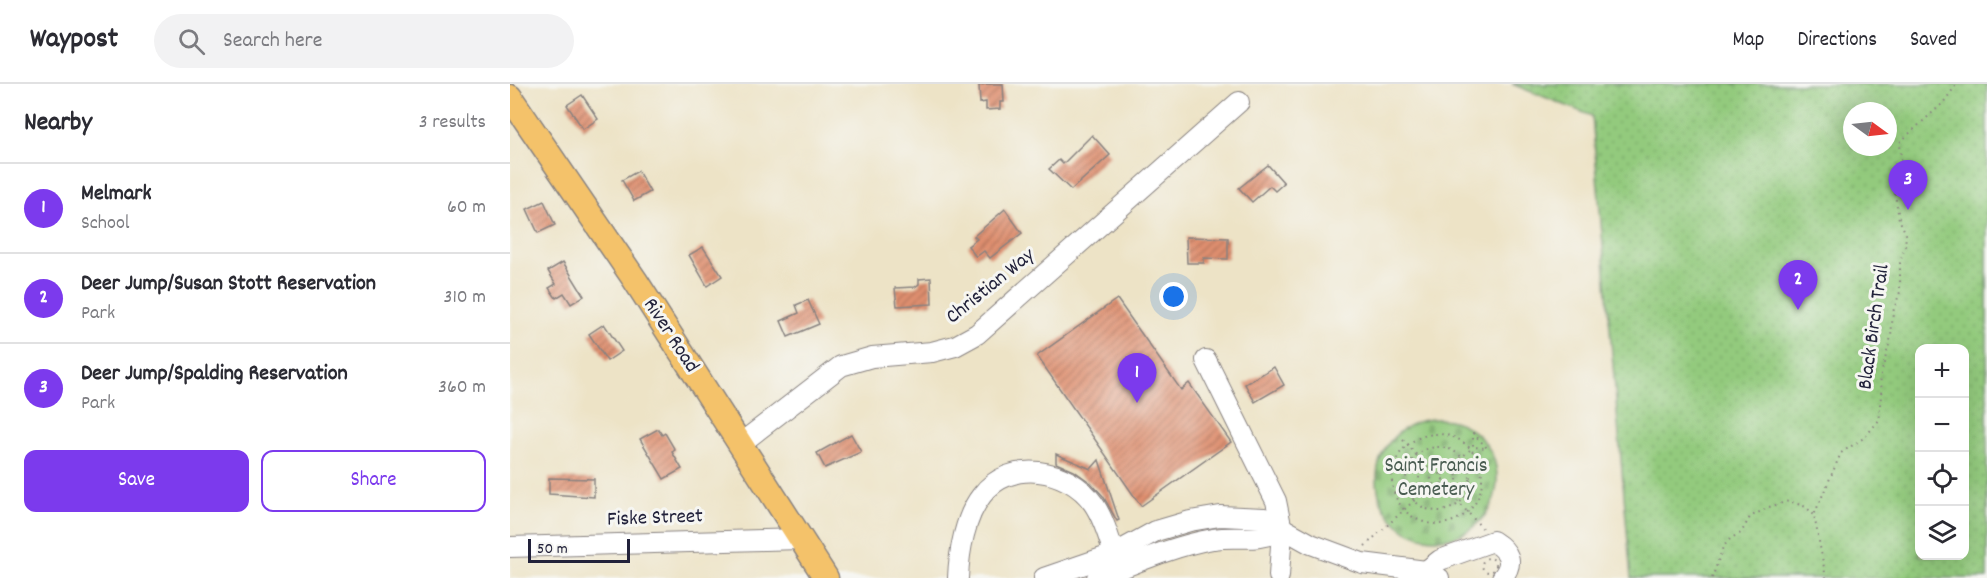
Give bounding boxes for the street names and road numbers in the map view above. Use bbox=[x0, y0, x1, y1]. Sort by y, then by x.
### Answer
street label: Christian Way bbox=[940, 241, 1042, 332]
street label: Black Birch Trail bbox=[1851, 263, 1899, 391]
street label: River Road bbox=[635, 293, 705, 379]
street label: Fiske Street bbox=[607, 502, 704, 536]

